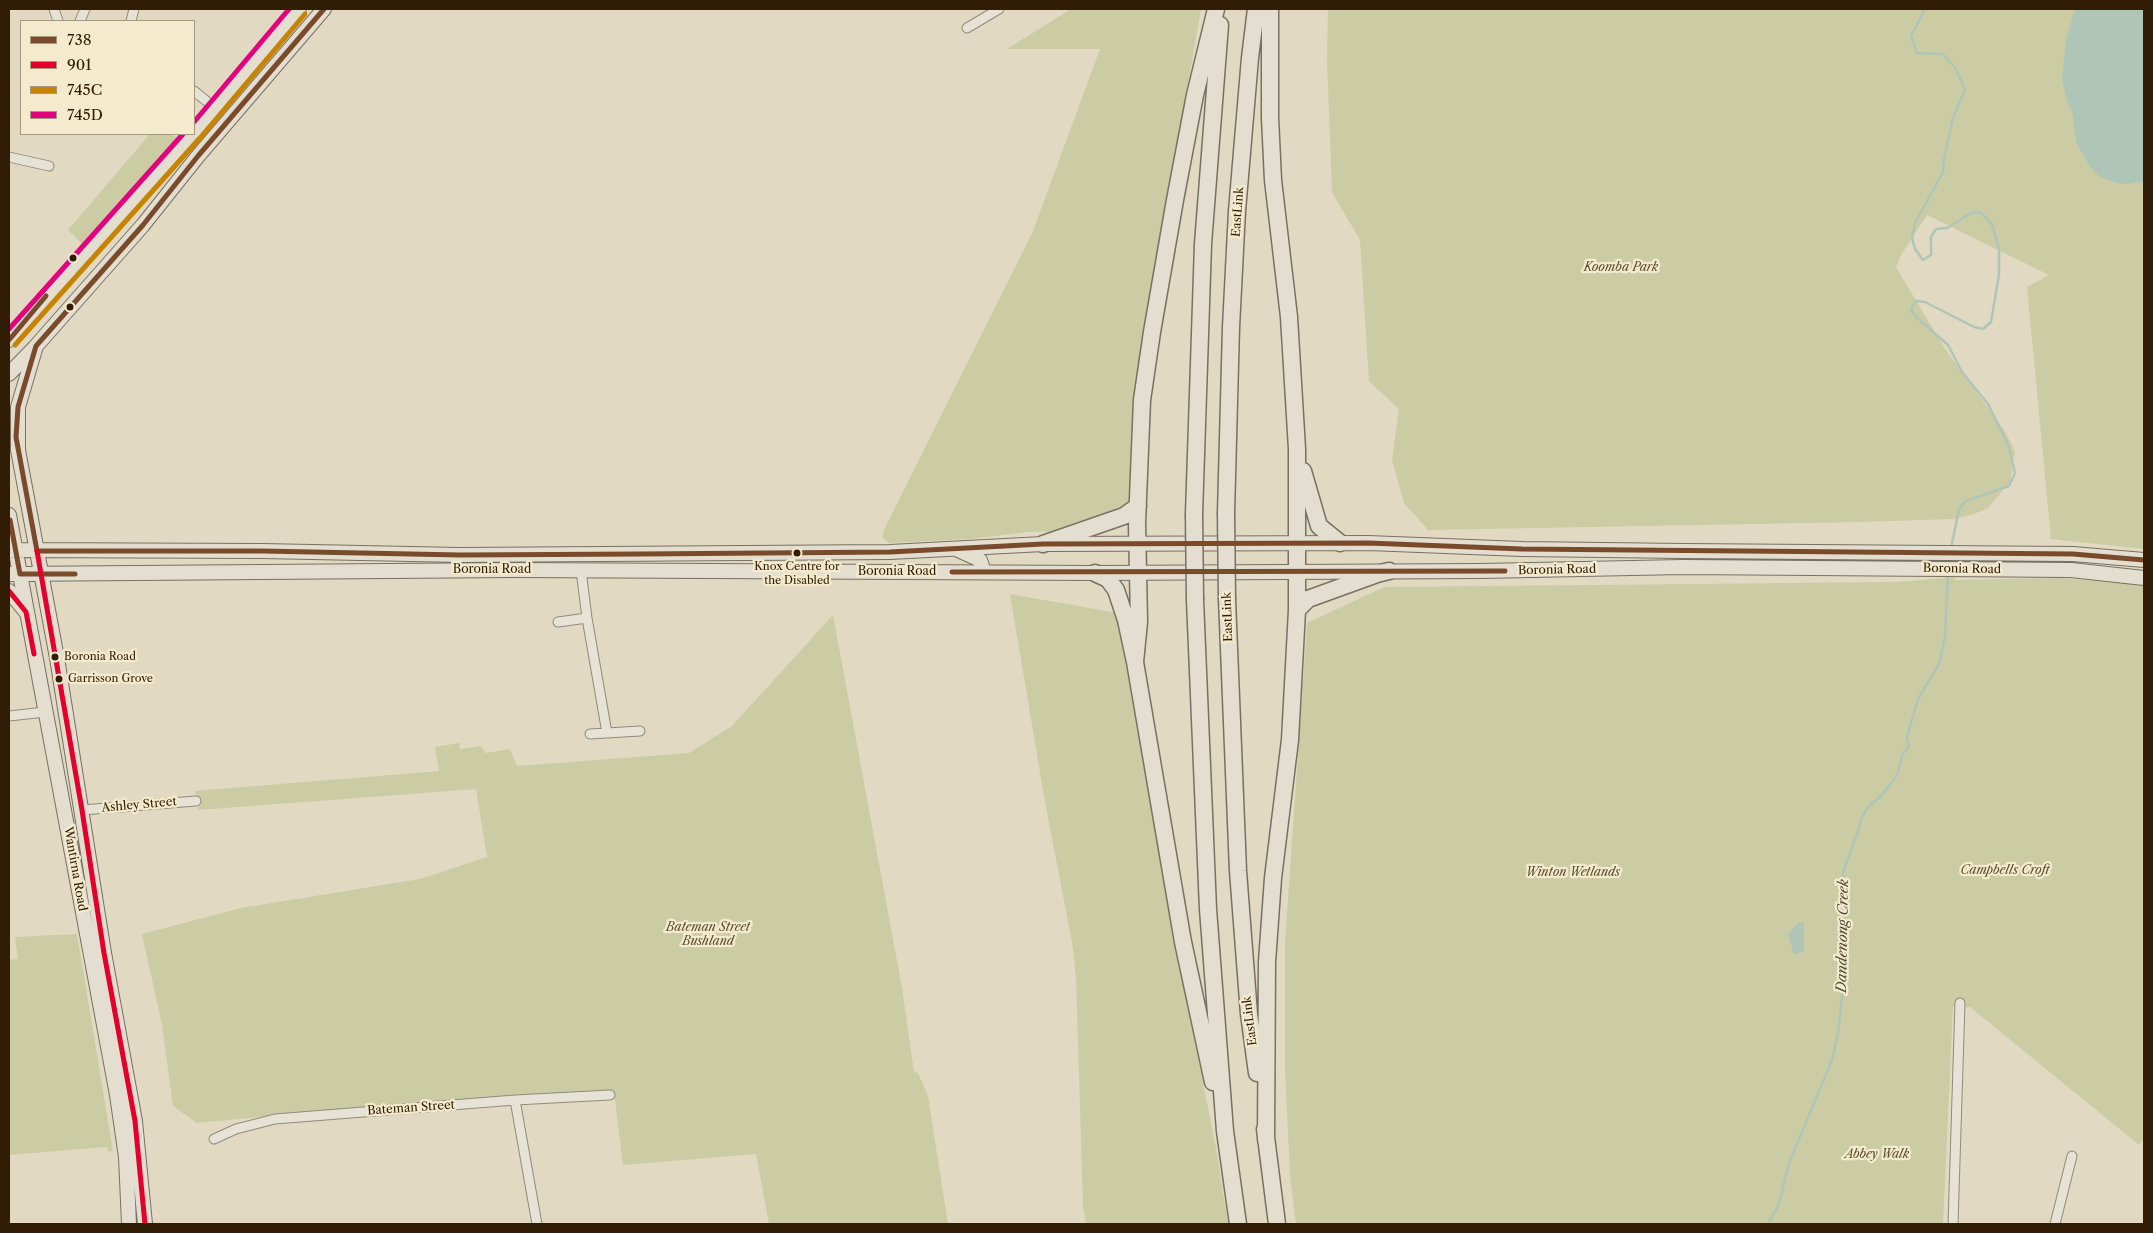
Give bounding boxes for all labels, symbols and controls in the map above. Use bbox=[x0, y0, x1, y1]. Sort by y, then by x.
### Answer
legend bbox=[20, 20, 195, 135]
text: 738 bbox=[67, 30, 92, 49]
text: 901 bbox=[67, 55, 92, 74]
text: 745C bbox=[67, 80, 102, 99]
text: 745D bbox=[67, 105, 103, 124]
street label: EastLink bbox=[1229, 187, 1247, 237]
unlabelled marker bbox=[68, 253, 78, 263]
park label: Koomba Park bbox=[1584, 261, 1658, 275]
unlabelled marker bbox=[65, 302, 75, 312]
marker: Knox Centre for the Disabled bbox=[792, 548, 802, 558]
place label: Knox Centre for the Disabled bbox=[754, 560, 840, 586]
street label: Boronia Road bbox=[1923, 561, 2001, 577]
street label: Boronia Road bbox=[1518, 562, 1596, 578]
street label: Boronia Road bbox=[453, 563, 531, 577]
street label: Boronia Road bbox=[858, 565, 936, 579]
street label: EastLink bbox=[1220, 592, 1236, 642]
place label: Boronia Road bbox=[64, 650, 136, 664]
marker: Boronia Road bbox=[50, 652, 60, 662]
place label: Garrisson Grove bbox=[68, 672, 153, 686]
marker: Garrisson Grove bbox=[54, 674, 64, 684]
street label: Ashley Street bbox=[101, 795, 177, 815]
street label: Wantirna Road bbox=[60, 826, 90, 912]
park label: Campbells Croft bbox=[1960, 864, 2050, 878]
park label: Winton Wetlands bbox=[1526, 866, 1620, 880]
water label: Dandenong Creek bbox=[1834, 879, 1852, 993]
park label: Bateman Street Bushland bbox=[666, 921, 750, 949]
street label: EastLink bbox=[1240, 995, 1260, 1047]
street label: Bateman Street bbox=[367, 1098, 455, 1118]
park label: Abbey Walk bbox=[1845, 1148, 1909, 1162]

